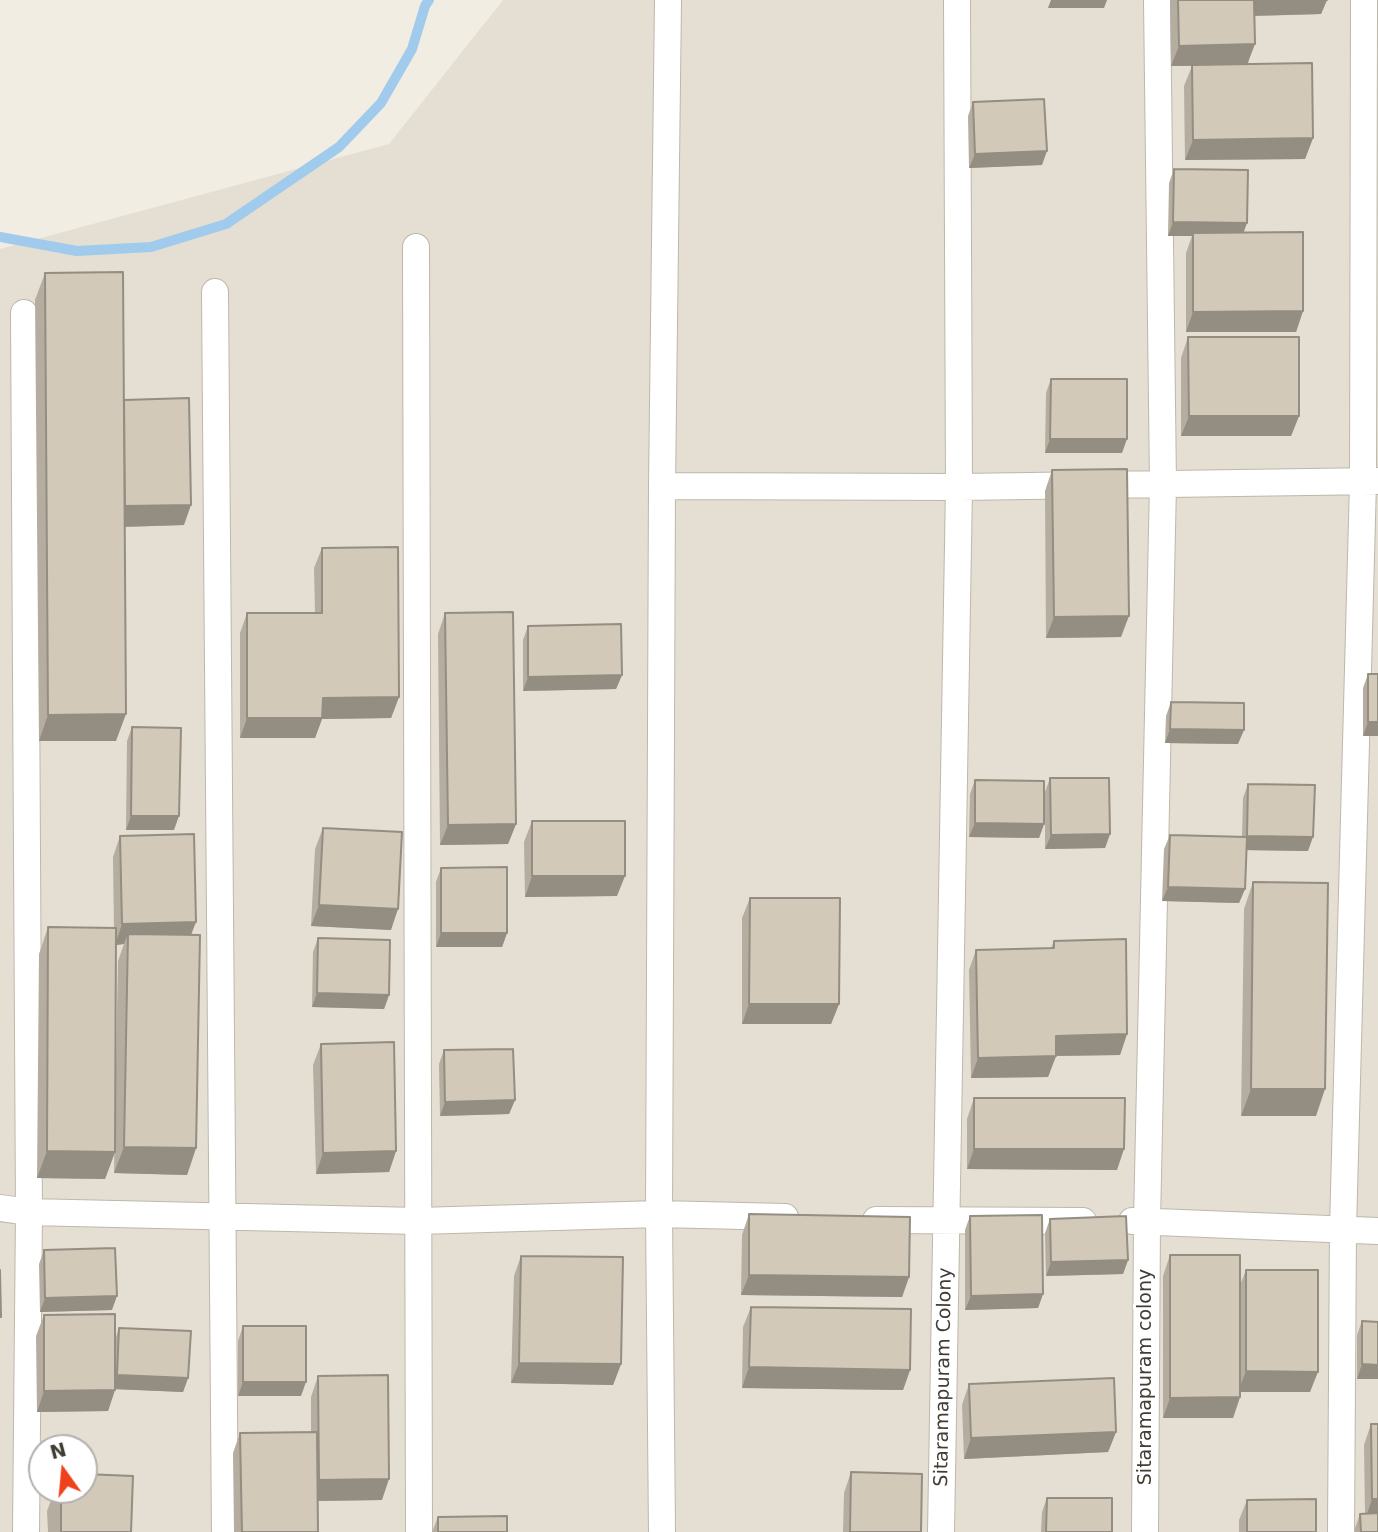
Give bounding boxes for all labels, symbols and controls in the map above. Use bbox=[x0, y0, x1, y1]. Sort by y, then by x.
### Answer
street label: Sitaramapuram Colony bbox=[931, 1267, 957, 1487]
street label: Sitaramapuram colony bbox=[1135, 1269, 1157, 1485]
north arrow bbox=[28, 1434, 98, 1504]
text: N bbox=[48, 1438, 69, 1463]

